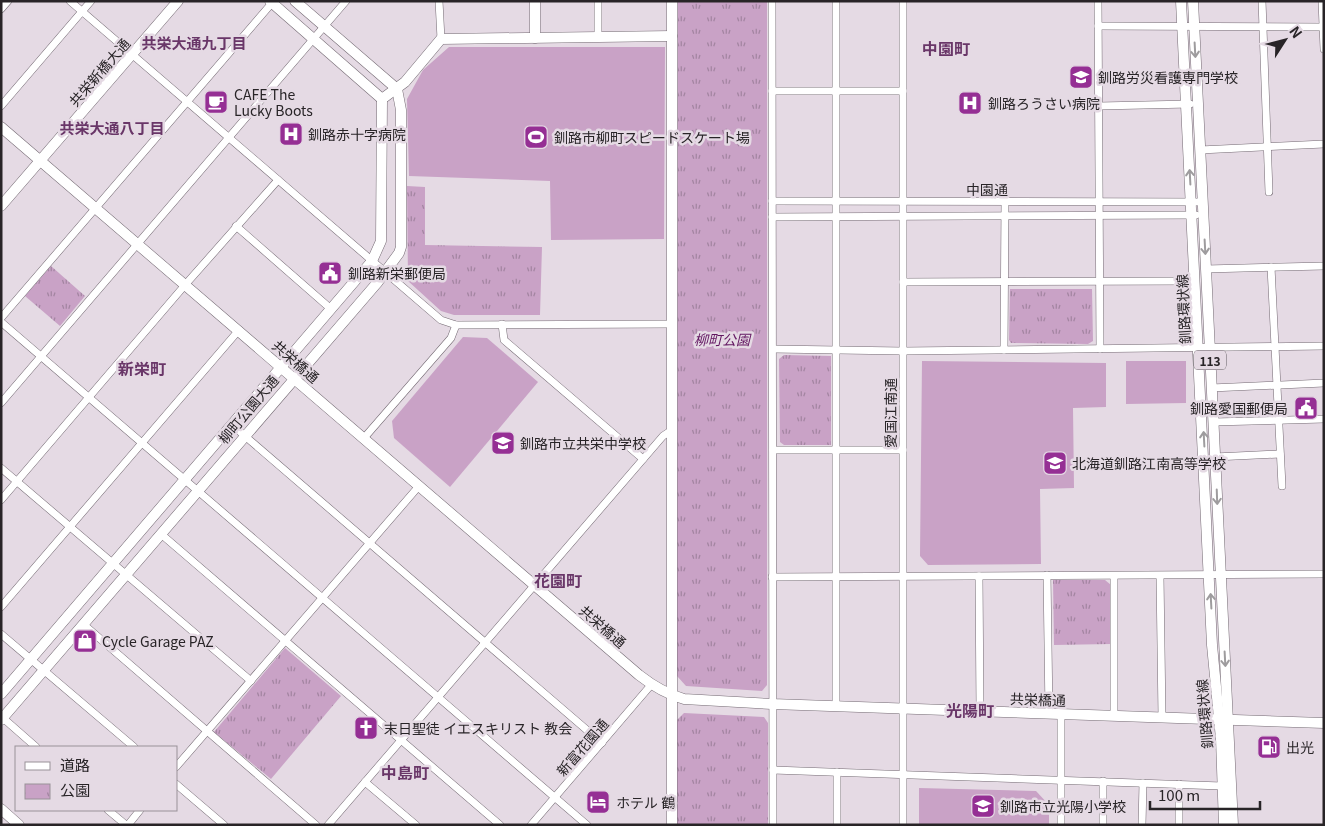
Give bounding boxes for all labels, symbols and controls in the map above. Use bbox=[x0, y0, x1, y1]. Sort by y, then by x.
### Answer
north arrow bbox=[1260, 15, 1310, 65]
text: N bbox=[1285, 22, 1308, 42]
district label: 共栄大通九丁目 bbox=[141, 32, 247, 53]
street label: 共栄新橋大通 bbox=[64, 34, 134, 110]
district label: 中園町 bbox=[922, 36, 970, 60]
one-way arrow bbox=[1191, 42, 1200, 58]
school or university icon: 釧路労災看護専門学校 bbox=[1068, 64, 1094, 90]
place label: 釧路労災看護専門学校 bbox=[1098, 67, 1238, 87]
place label: CAFE The Lucky Boots bbox=[234, 84, 313, 120]
cafe icon: CAFE The Lucky Boots bbox=[203, 89, 229, 115]
hospital icon: 釧路ろうさい病院 bbox=[957, 90, 983, 116]
place label: 釧路ろうさい病院 bbox=[988, 93, 1100, 113]
district label: 共栄大通八丁目 bbox=[59, 117, 165, 138]
hospital icon: 釧路赤十字病院 bbox=[278, 121, 304, 147]
place label: 釧路赤十字病院 bbox=[308, 124, 406, 144]
sports icon: 釧路市柳町スピードスケート場 bbox=[523, 124, 549, 150]
place label: 釧路市柳町スピードスケート場 bbox=[554, 127, 750, 147]
one-way arrow bbox=[1185, 169, 1194, 185]
street label: 中園通 bbox=[966, 179, 1008, 199]
one-way arrow bbox=[1201, 239, 1210, 255]
public building icon: 釧路新栄郵便局 bbox=[317, 260, 343, 286]
place label: 釧路新栄郵便局 bbox=[348, 263, 446, 283]
street label: 釧路環状線 bbox=[1171, 274, 1195, 344]
park label: 柳町公園 bbox=[694, 329, 752, 349]
street label: 共栄橋通 bbox=[268, 335, 324, 387]
road number: 113 bbox=[1194, 350, 1226, 370]
district label: 新栄町 bbox=[118, 356, 166, 380]
street label: 柳町公園大通 bbox=[213, 370, 283, 448]
street label: 愛国江南通 bbox=[880, 378, 900, 448]
public building icon: 釧路愛国郵便局 bbox=[1293, 395, 1319, 421]
place label: 釧路愛国郵便局 bbox=[1190, 398, 1288, 418]
school or university icon: 釧路市立共栄中学校 bbox=[490, 430, 516, 456]
one-way arrow bbox=[1199, 431, 1208, 447]
place label: 釧路市立共栄中学校 bbox=[520, 433, 646, 453]
school or university icon: 北海道釧路江南高等学校 bbox=[1042, 450, 1068, 476]
place label: 北海道釧路江南高等学校 bbox=[1072, 453, 1226, 473]
one-way arrow bbox=[1212, 488, 1222, 505]
district label: 花園町 bbox=[534, 568, 582, 592]
one-way arrow bbox=[1207, 594, 1216, 610]
street label: 共栄橋通 bbox=[575, 600, 631, 652]
shop icon: Cycle Garage PAZ bbox=[72, 628, 98, 654]
place label: Cycle Garage PAZ bbox=[102, 631, 214, 651]
one-way arrow bbox=[1220, 651, 1229, 667]
street label: 釧路環状線 bbox=[1191, 678, 1217, 750]
street label: 共栄橋通 bbox=[1010, 688, 1066, 710]
district label: 光陽町 bbox=[946, 698, 994, 722]
street label: 新富花園通 bbox=[551, 714, 613, 780]
church icon: 末日聖徒 イエスキリスト 教会 bbox=[353, 715, 379, 741]
place label: 末日聖徒 イエスキリスト 教会 bbox=[384, 718, 572, 738]
fuel station icon: 出光 bbox=[1256, 734, 1282, 760]
place label: 出光 bbox=[1286, 737, 1314, 757]
legend bbox=[15, 746, 178, 811]
text: 道路 bbox=[60, 754, 90, 775]
district label: 中島町 bbox=[381, 760, 429, 784]
scale bar bbox=[1150, 778, 1260, 810]
text: 公園 bbox=[60, 779, 90, 800]
text: 100 m bbox=[1158, 784, 1200, 805]
hotel icon: ホテル 鶴 bbox=[585, 789, 611, 815]
place label: ホテル 鶴 bbox=[616, 792, 675, 812]
school or university icon: 釧路市立光陽小学校 bbox=[970, 793, 996, 819]
place label: 釧路市立光陽小学校 bbox=[1000, 796, 1126, 816]

